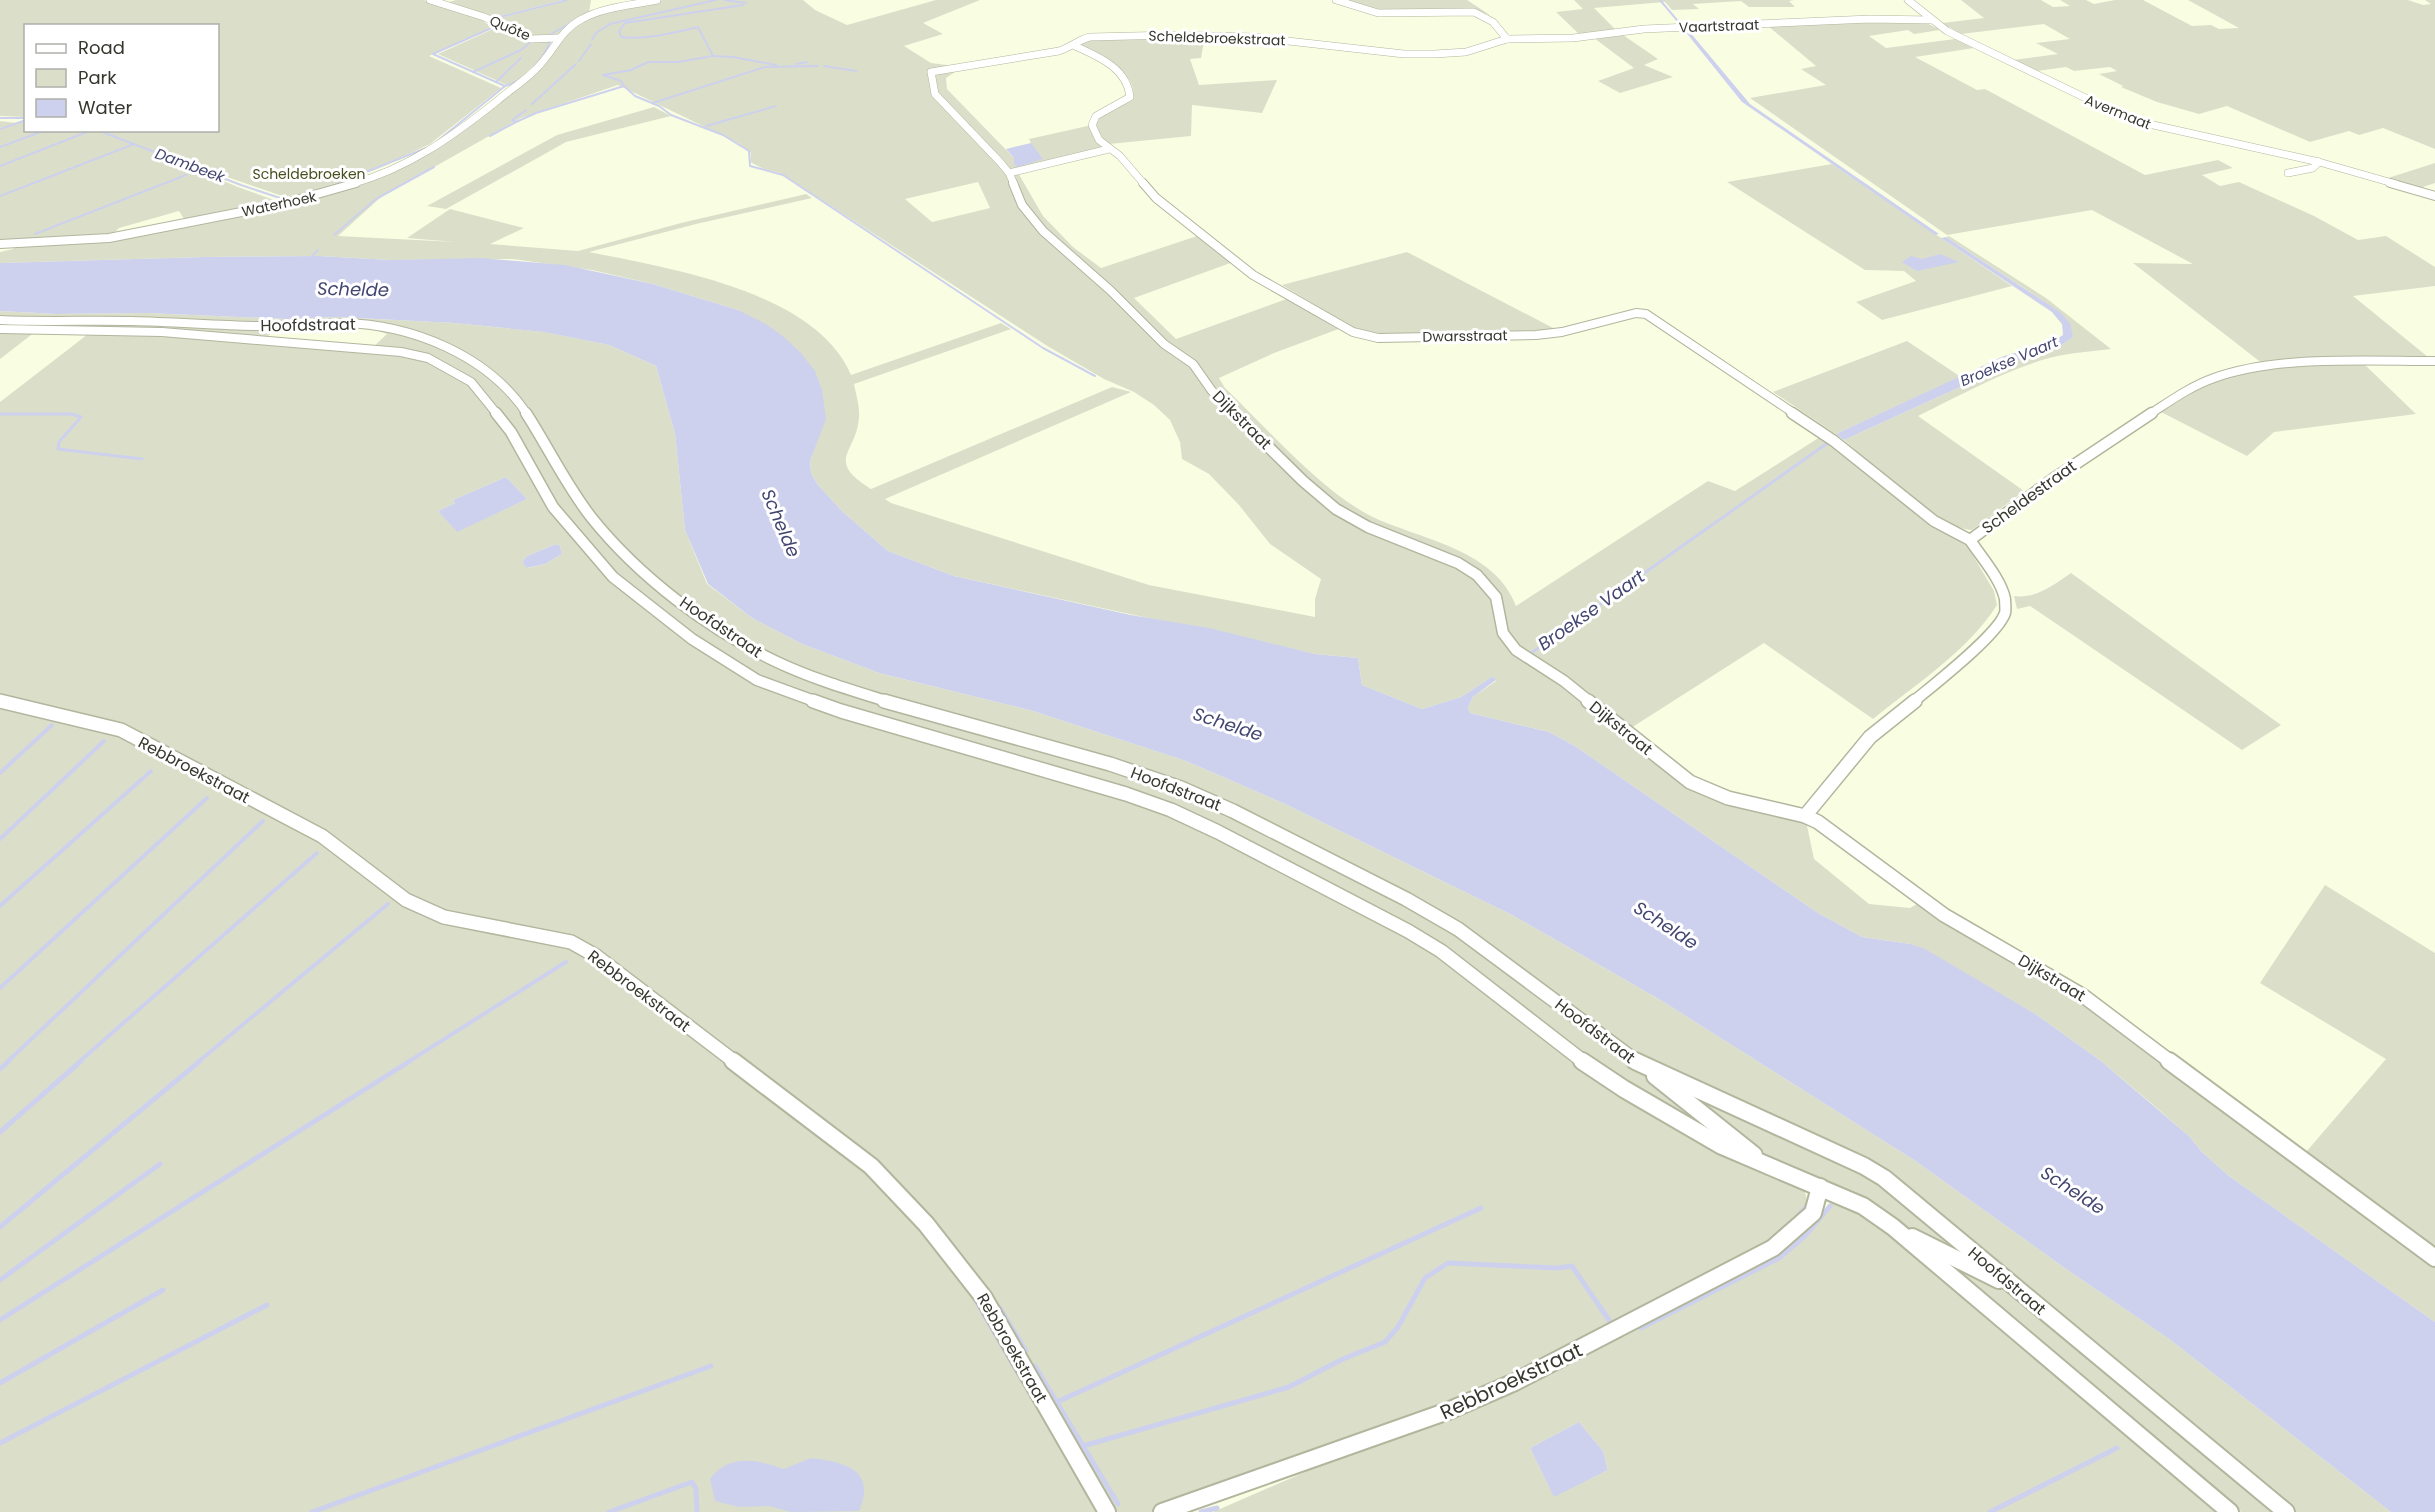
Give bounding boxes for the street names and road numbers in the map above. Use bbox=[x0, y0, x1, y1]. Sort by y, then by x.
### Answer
street label: Quôte bbox=[486, 10, 534, 46]
street label: Vaartstraat bbox=[1678, 15, 1760, 37]
street label: Scheldebroekstraat bbox=[1148, 26, 1286, 50]
street label: Avermaat bbox=[2082, 90, 2154, 134]
street label: Waterhoek bbox=[240, 186, 319, 222]
street label: Hoofdstraat bbox=[260, 313, 356, 337]
street label: Dwarsstraat bbox=[1422, 325, 1508, 347]
street label: Dijkstraat bbox=[1207, 385, 1277, 455]
street label: Scheldestraat bbox=[1977, 455, 2081, 539]
street label: Hoofdstraat bbox=[675, 591, 767, 663]
street label: Dijkstraat bbox=[1585, 695, 1658, 761]
street label: Rebbroekstraat bbox=[134, 731, 254, 809]
street label: Hoofdstraat bbox=[1127, 761, 1225, 817]
street label: Rebbroekstraat bbox=[583, 945, 695, 1037]
street label: Dijkstraat bbox=[2014, 949, 2090, 1007]
street label: Hoofdstraat bbox=[1550, 993, 1640, 1069]
street label: Hoofdstraat bbox=[1963, 1242, 2051, 1321]
street label: Rebbroekstraat bbox=[971, 1289, 1053, 1407]
street label: Rebbroekstraat bbox=[1435, 1336, 1587, 1426]

